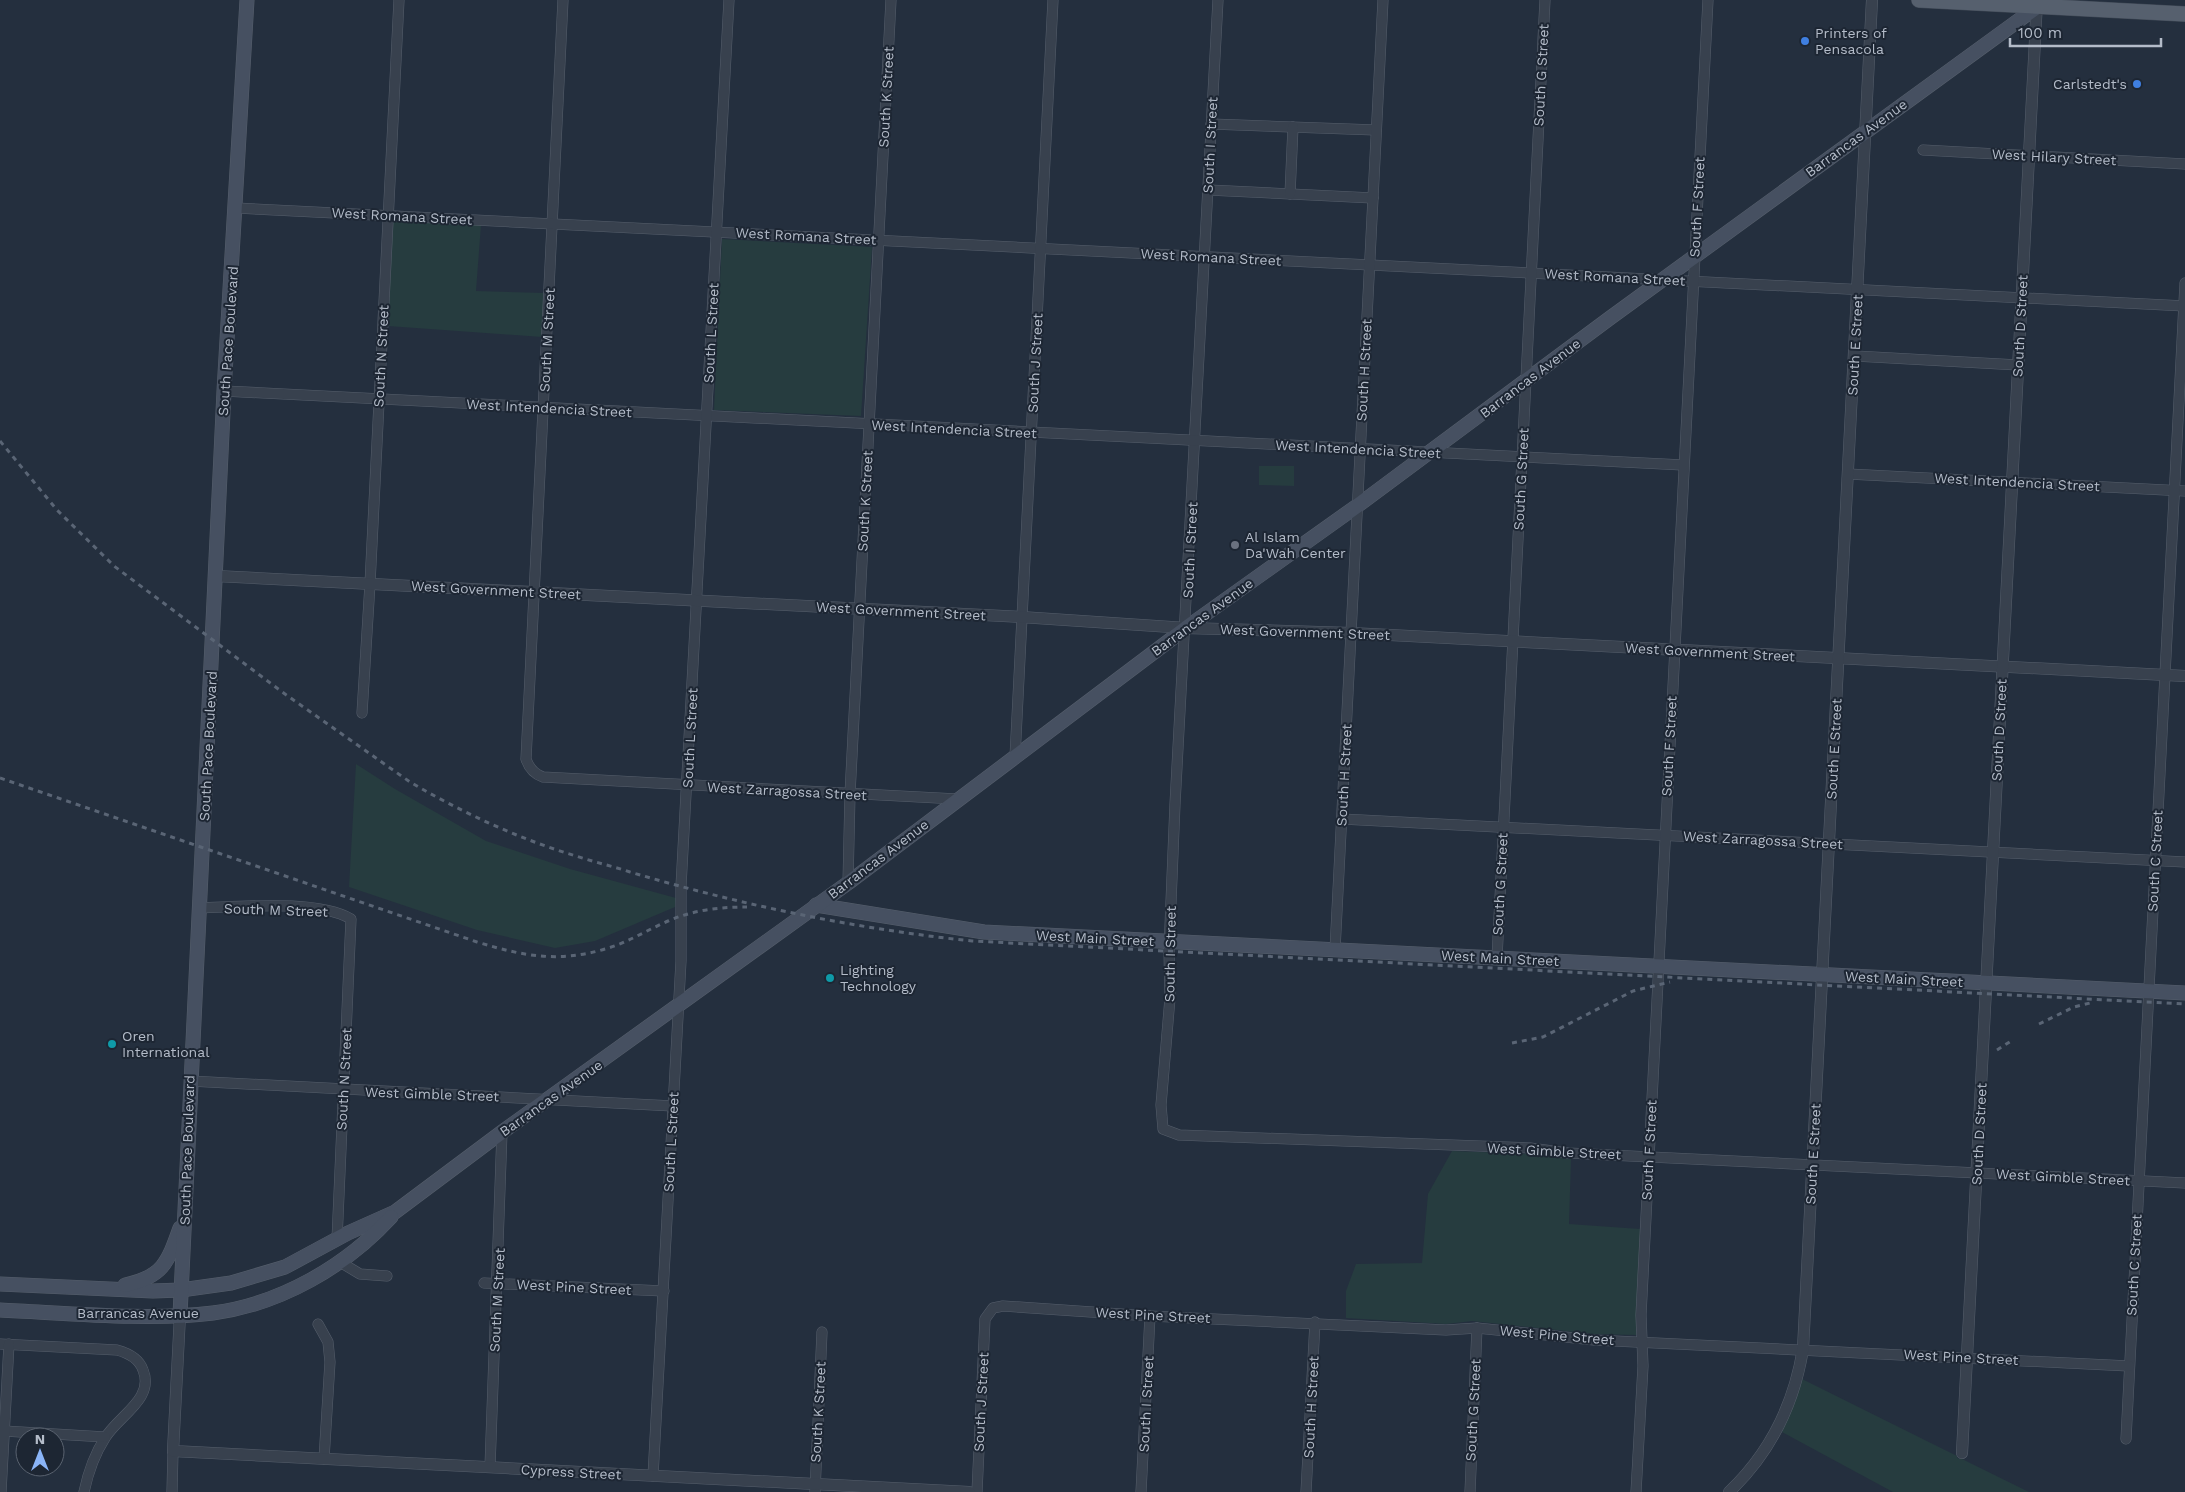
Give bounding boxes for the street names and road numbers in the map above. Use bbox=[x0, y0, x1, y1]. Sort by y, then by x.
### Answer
street label: South G Street bbox=[1530, 23, 1552, 127]
street label: South K Street bbox=[875, 46, 897, 148]
street label: South I Street bbox=[1199, 96, 1221, 194]
street label: Barrancas Avenue bbox=[1802, 96, 1910, 180]
street label: West Hilary Street bbox=[1991, 146, 2117, 168]
street label: South F Street bbox=[1686, 156, 1708, 258]
street label: West Romana Street bbox=[331, 204, 473, 228]
street label: West Romana Street bbox=[735, 224, 877, 248]
street label: West Romana Street bbox=[1140, 245, 1282, 269]
street label: West Romana Street bbox=[1544, 265, 1686, 289]
street label: South Pace Boulevard bbox=[215, 266, 241, 416]
street label: South D Street bbox=[2009, 274, 2031, 378]
street label: South L Street bbox=[700, 282, 722, 383]
street label: South M Street bbox=[536, 287, 558, 392]
street label: South E Street bbox=[1844, 294, 1866, 396]
street label: South N Street bbox=[370, 304, 392, 408]
street label: South J Street bbox=[1024, 313, 1046, 413]
street label: South H Street bbox=[1353, 318, 1375, 422]
street label: Barrancas Avenue bbox=[1477, 335, 1583, 421]
street label: West Intendencia Street bbox=[466, 396, 632, 420]
street label: West Intendencia Street bbox=[871, 417, 1037, 441]
street label: South G Street bbox=[1510, 427, 1532, 531]
street label: West Intendencia Street bbox=[1275, 437, 1441, 461]
street label: South K Street bbox=[854, 450, 876, 552]
street label: West Intendencia Street bbox=[1934, 470, 2100, 494]
street label: South I Street bbox=[1179, 501, 1201, 599]
street label: Barrancas Avenue bbox=[1148, 575, 1256, 659]
street label: West Government Street bbox=[411, 578, 581, 602]
street label: West Government Street bbox=[816, 599, 986, 623]
street label: West Government Street bbox=[1220, 621, 1390, 643]
street label: West Government Street bbox=[1625, 640, 1795, 664]
street label: South Pace Boulevard bbox=[196, 671, 220, 821]
street label: South D Street bbox=[1988, 678, 2010, 782]
street label: South L Street bbox=[679, 687, 701, 788]
street label: South F Street bbox=[1658, 695, 1680, 797]
street label: South E Street bbox=[1823, 698, 1845, 800]
street label: South H Street bbox=[1333, 723, 1355, 827]
street label: West Zarragossa Street bbox=[707, 779, 867, 803]
street label: South C Street bbox=[2144, 810, 2166, 912]
street label: Barrancas Avenue bbox=[825, 816, 931, 902]
street label: West Zarragossa Street bbox=[1683, 828, 1843, 852]
street label: South G Street bbox=[1489, 832, 1511, 936]
street label: South M Street bbox=[224, 900, 328, 920]
street label: South I Street bbox=[1161, 906, 1179, 1002]
street label: West Main Street bbox=[1036, 927, 1155, 949]
street label: West Main Street bbox=[1441, 947, 1560, 969]
street label: West Main Street bbox=[1845, 968, 1964, 990]
street label: South N Street bbox=[333, 1027, 355, 1131]
street label: Barrancas Avenue bbox=[497, 1057, 605, 1139]
street label: South Pace Boulevard bbox=[176, 1075, 198, 1225]
street label: South D Street bbox=[1968, 1082, 1990, 1186]
street label: West Gimble Street bbox=[365, 1084, 500, 1104]
street label: South L Street bbox=[660, 1091, 682, 1192]
street label: South F Street bbox=[1638, 1099, 1660, 1201]
street label: South E Street bbox=[1802, 1103, 1824, 1205]
street label: West Gimble Street bbox=[1487, 1139, 1622, 1163]
street label: West Gimble Street bbox=[1996, 1165, 2131, 1189]
street label: South C Street bbox=[2123, 1214, 2145, 1316]
street label: South M Street bbox=[486, 1247, 508, 1352]
street label: West Pine Street bbox=[516, 1276, 632, 1298]
street label: West Pine Street bbox=[1095, 1304, 1211, 1326]
street label: Barrancas Avenue bbox=[77, 1305, 199, 1321]
street label: West Pine Street bbox=[1499, 1322, 1615, 1348]
street label: West Pine Street bbox=[1903, 1346, 2019, 1368]
street label: South J Street bbox=[970, 1352, 992, 1452]
street label: South I Street bbox=[1135, 1355, 1157, 1453]
street label: South H Street bbox=[1300, 1355, 1322, 1459]
street label: South G Street bbox=[1462, 1358, 1484, 1462]
street label: South K Street bbox=[807, 1361, 829, 1463]
street label: Cypress Street bbox=[520, 1461, 622, 1483]

